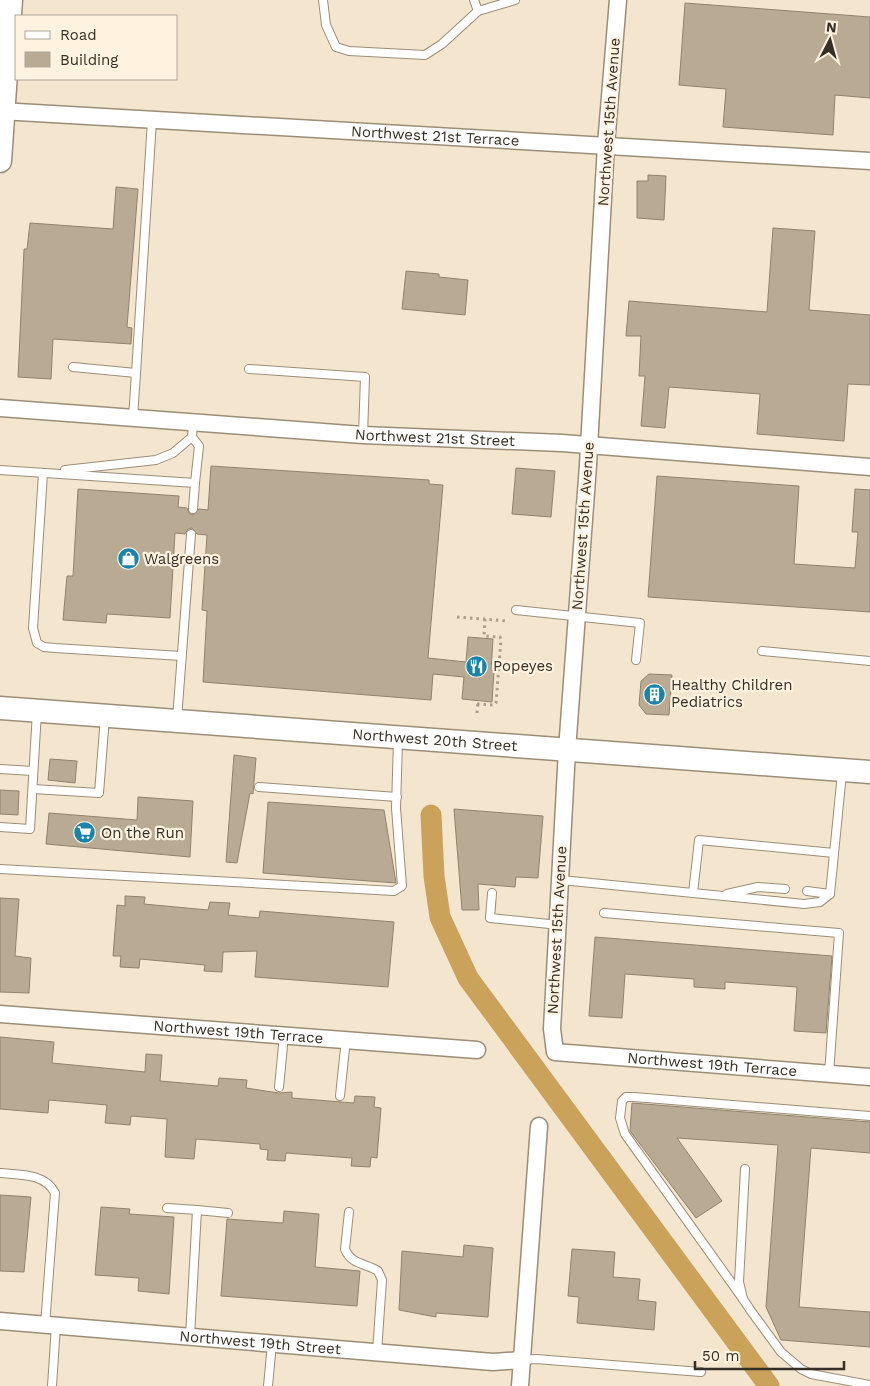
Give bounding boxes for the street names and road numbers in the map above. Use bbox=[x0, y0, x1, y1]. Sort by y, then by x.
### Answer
street label: Northwest 15th Avenue bbox=[594, 37, 624, 207]
street label: Northwest 21st Terrace bbox=[351, 122, 520, 150]
street label: Northwest 21st Street bbox=[354, 425, 516, 450]
street label: Northwest 15th Avenue bbox=[568, 441, 598, 611]
street label: Northwest 20th Street bbox=[352, 725, 519, 755]
street label: Northwest 15th Avenue bbox=[544, 845, 570, 1015]
street label: Northwest 19th Terrace bbox=[153, 1017, 324, 1047]
street label: Northwest 19th Terrace bbox=[627, 1049, 798, 1080]
street label: Northwest 19th Street bbox=[179, 1327, 342, 1358]

